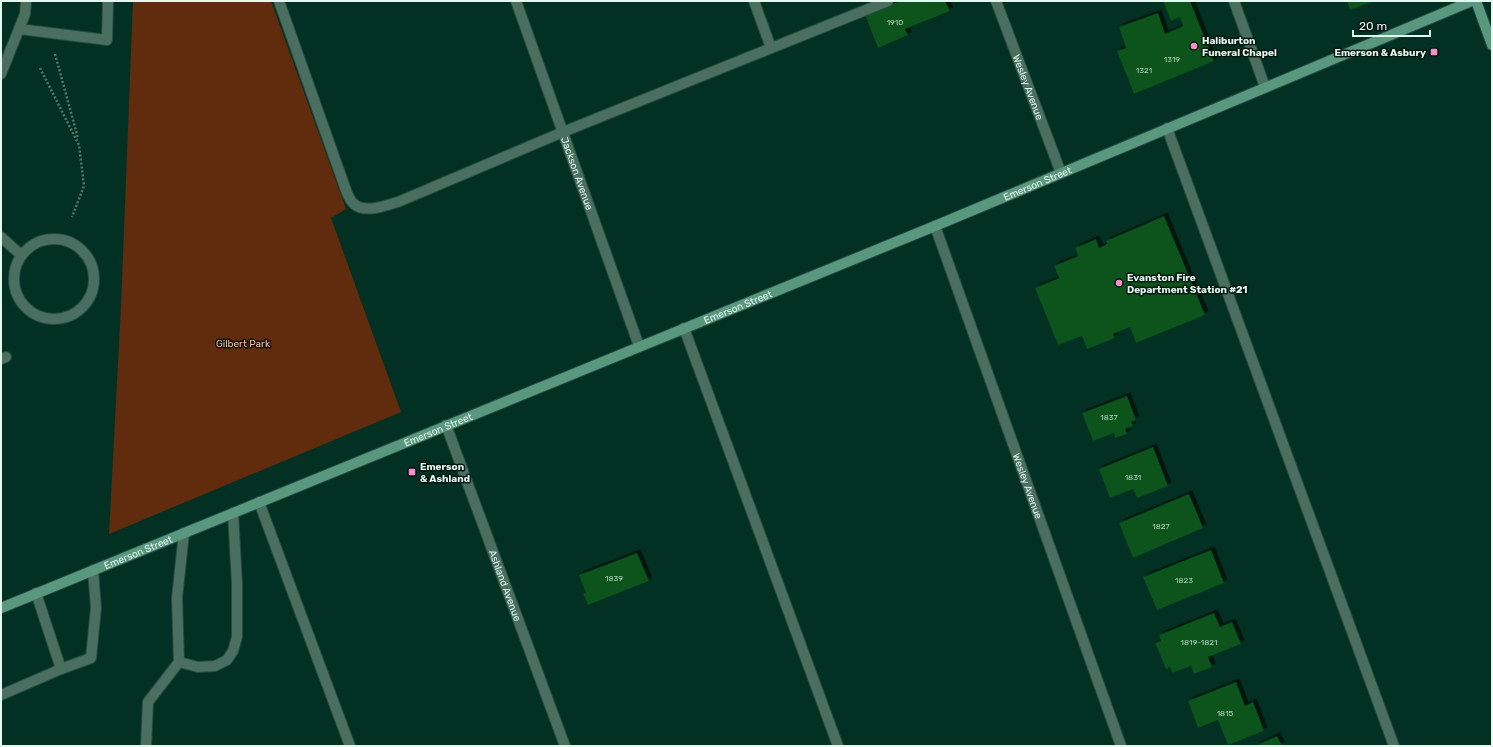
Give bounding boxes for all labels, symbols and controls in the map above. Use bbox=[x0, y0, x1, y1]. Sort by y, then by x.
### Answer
scale bar bbox=[1353, 12, 1430, 38]
house number: 1910 bbox=[887, 18, 903, 27]
text: 20 m bbox=[1359, 19, 1387, 33]
place label: Haliburton Funeral Chapel bbox=[1202, 35, 1277, 59]
marker: Haliburton Funeral Chapel bbox=[1189, 41, 1199, 51]
place label: Emerson & Asbury bbox=[1335, 47, 1426, 59]
marker: Emerson & Asbury bbox=[1429, 47, 1439, 57]
street label: Wesley Avenue bbox=[1010, 53, 1046, 122]
house number: 1319 bbox=[1164, 55, 1180, 64]
house number: 1321 bbox=[1136, 66, 1152, 75]
street label: Jackson Avenue bbox=[558, 136, 595, 212]
street label: Emerson Street bbox=[1002, 164, 1074, 204]
place label: Evanston Fire Department Station #21 bbox=[1127, 272, 1248, 296]
marker: Evanston Fire Department Station #21 bbox=[1114, 278, 1124, 288]
street label: Emerson Street bbox=[702, 288, 774, 327]
park label: Gilbert Park bbox=[216, 338, 271, 350]
street label: Emerson Street bbox=[402, 411, 474, 450]
house number: 1837 bbox=[1100, 413, 1118, 422]
street label: Wesley Avenue bbox=[1010, 452, 1044, 521]
place label: Emerson & Ashland bbox=[420, 461, 470, 485]
marker: Emerson & Ashland bbox=[407, 467, 417, 477]
house number: 1831 bbox=[1125, 473, 1141, 482]
house number: 1827 bbox=[1152, 522, 1170, 531]
street label: Emerson Street bbox=[102, 534, 174, 572]
street label: Ashland Avenue bbox=[486, 548, 523, 623]
house number: 1839 bbox=[605, 574, 623, 583]
house number: 1823 bbox=[1175, 576, 1193, 585]
house number: 1819-1821 bbox=[1181, 638, 1217, 647]
house number: 1815 bbox=[1217, 709, 1234, 718]

